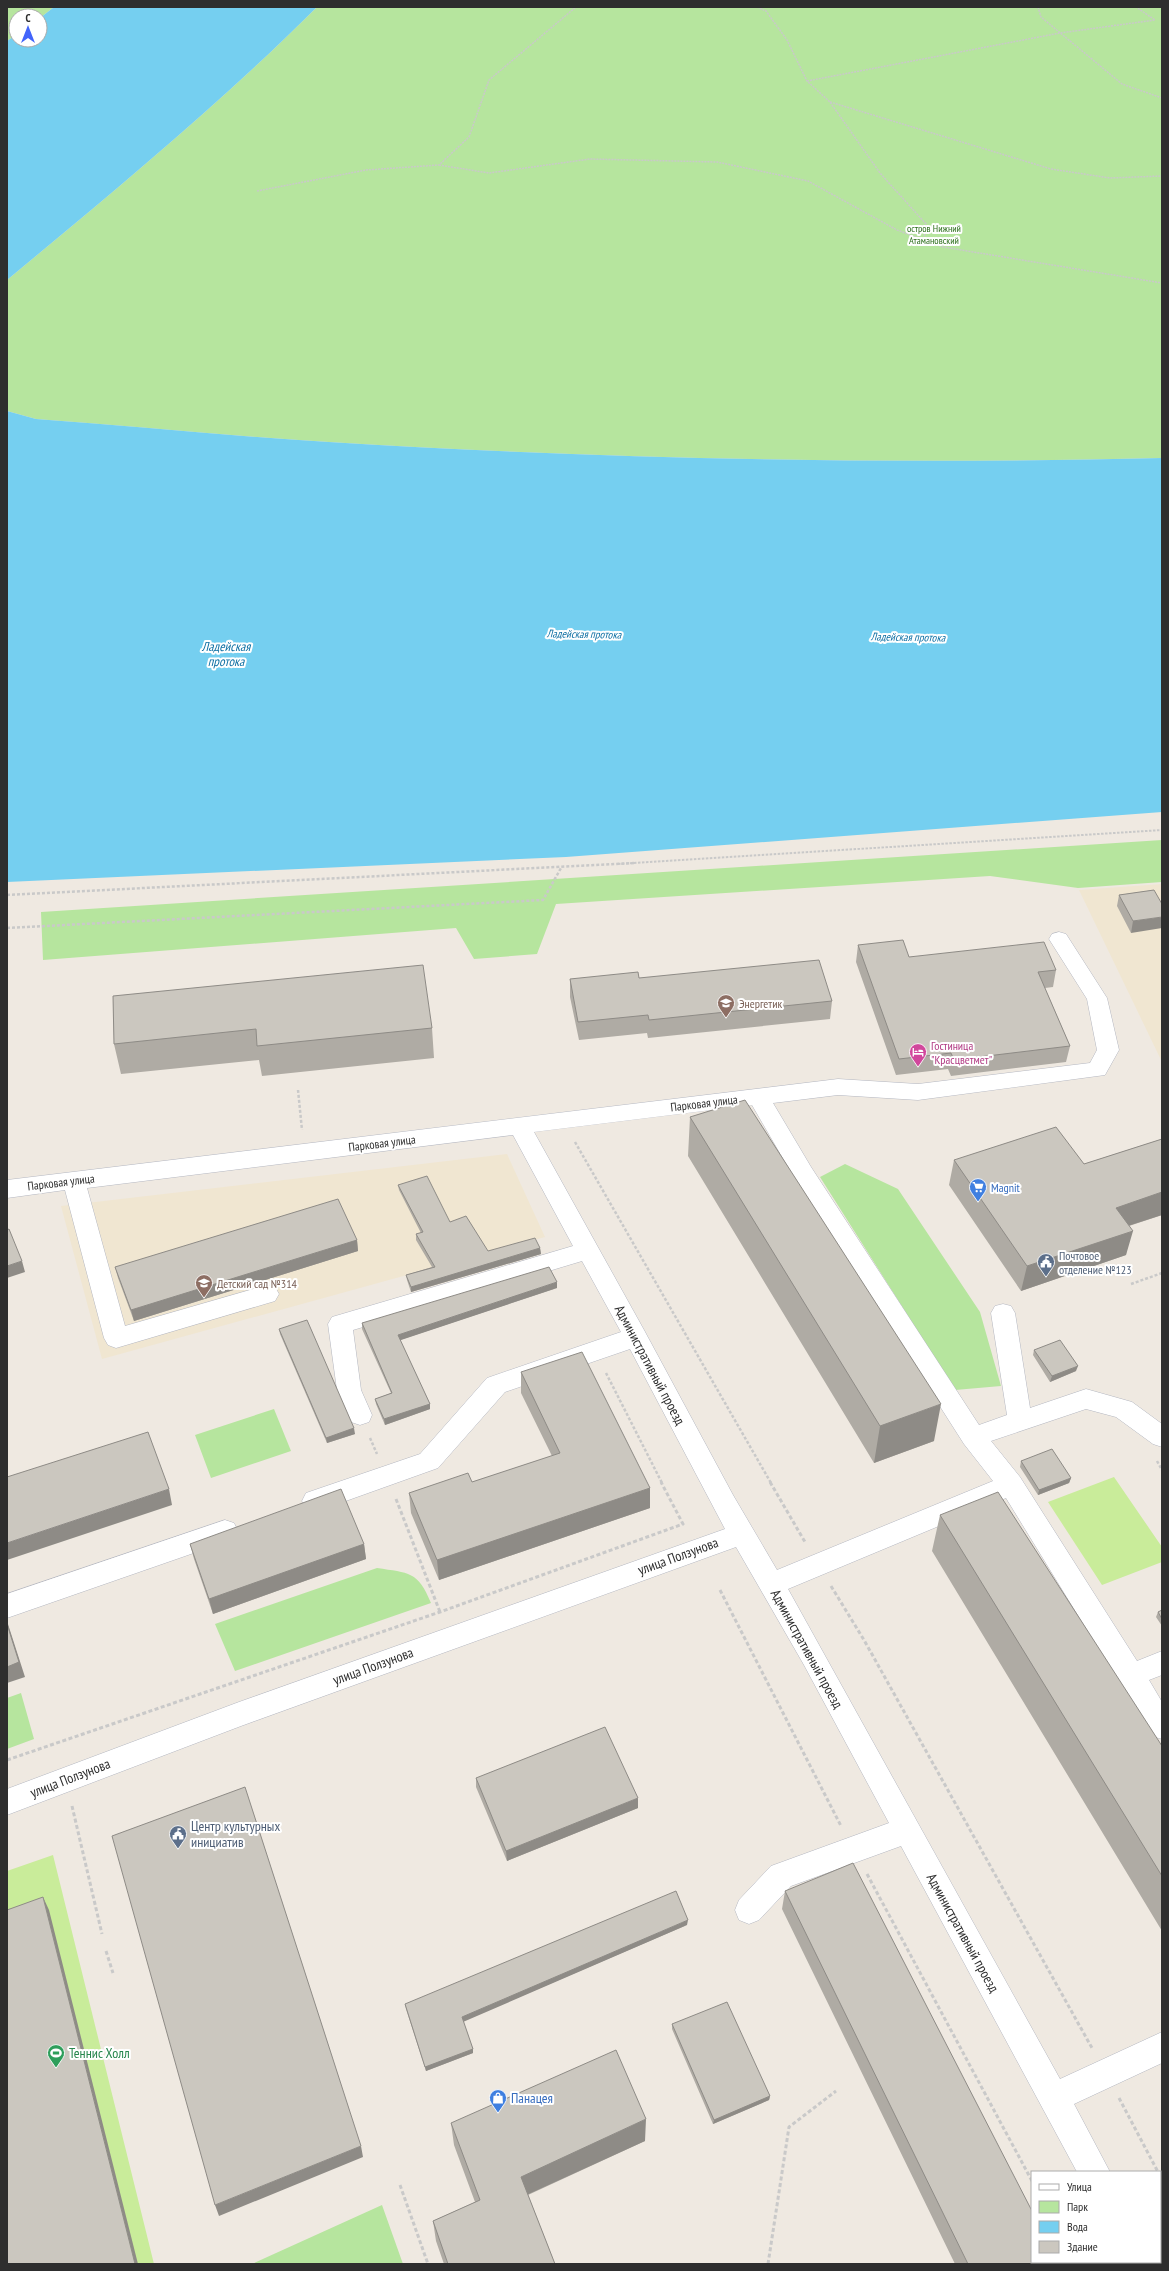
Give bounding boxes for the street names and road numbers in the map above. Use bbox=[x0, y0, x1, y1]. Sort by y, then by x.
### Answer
street label: Парковая улица bbox=[670, 1091, 739, 1115]
street label: Парковая улица bbox=[348, 1131, 417, 1155]
street label: Парковая улица bbox=[27, 1170, 96, 1194]
street label: Административный проезд bbox=[611, 1302, 689, 1428]
street label: улица Ползунова bbox=[635, 1533, 721, 1579]
street label: Административный проезд bbox=[767, 1586, 847, 1712]
street label: улица Ползунова bbox=[330, 1643, 416, 1689]
street label: улица Ползунова bbox=[27, 1754, 113, 1802]
street label: Административный проезд bbox=[923, 1870, 1003, 1996]

